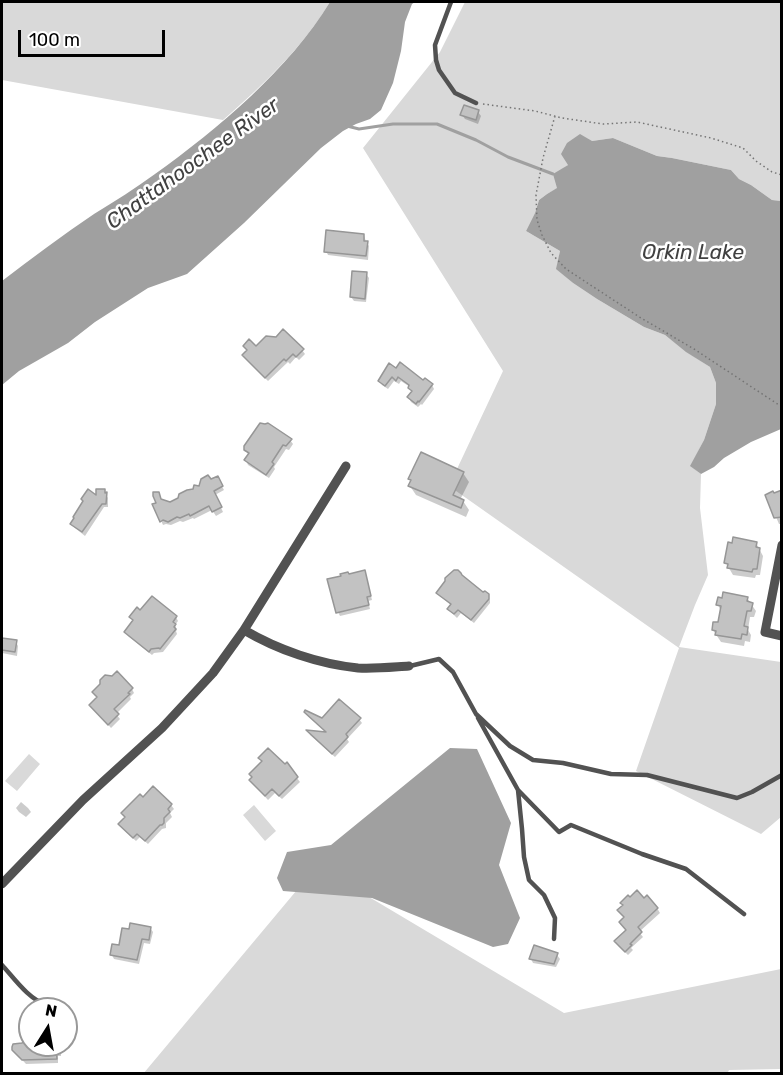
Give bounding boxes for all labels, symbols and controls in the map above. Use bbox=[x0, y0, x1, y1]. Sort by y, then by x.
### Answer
scale bar bbox=[21, 18, 168, 56]
text: 100 m bbox=[29, 29, 80, 51]
water label: Chattahoochee River bbox=[102, 93, 284, 235]
water label: Orkin Lake bbox=[642, 240, 744, 266]
north arrow bbox=[18, 997, 78, 1057]
text: N bbox=[44, 1000, 59, 1021]

